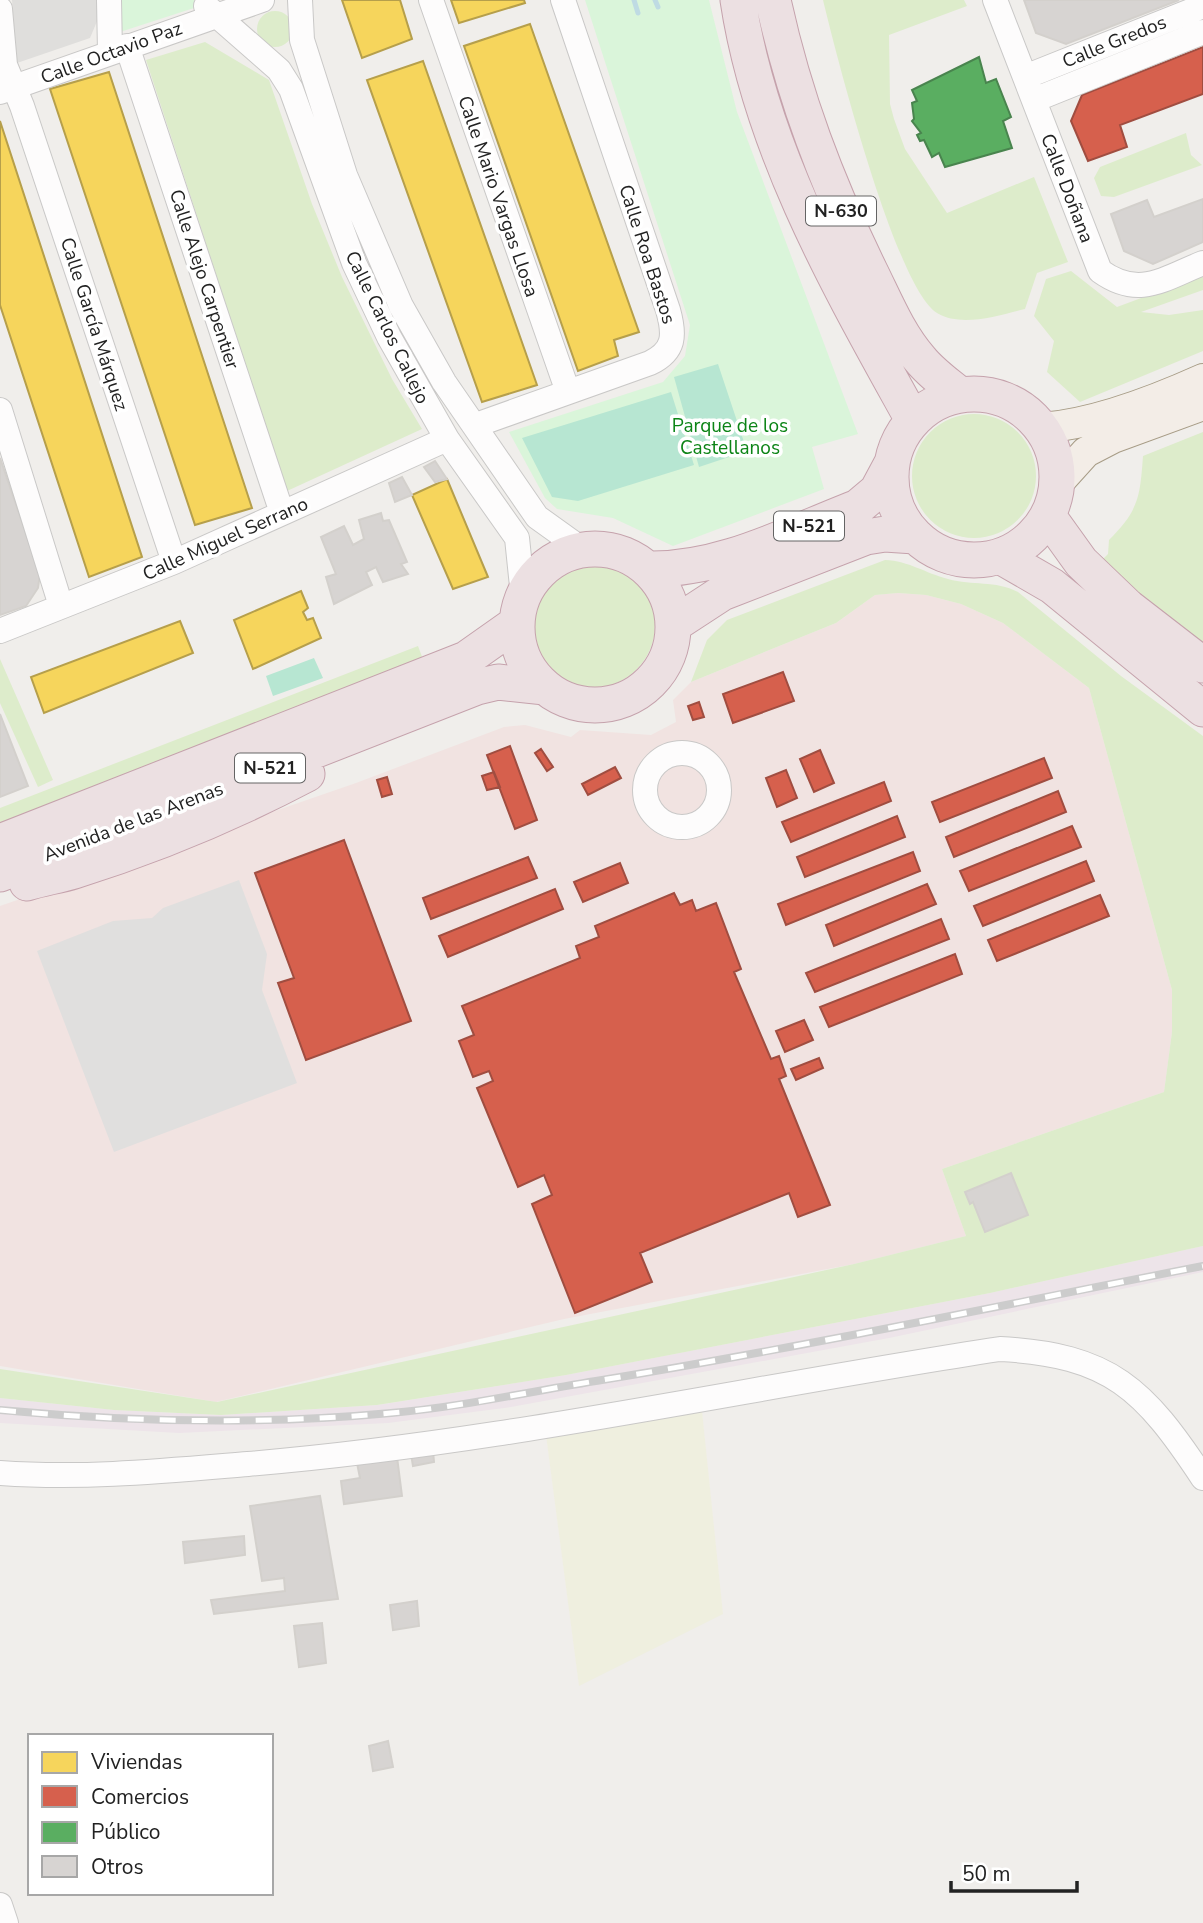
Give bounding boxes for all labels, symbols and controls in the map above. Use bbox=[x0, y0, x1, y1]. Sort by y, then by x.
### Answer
street label: Calle Gredos bbox=[1058, 9, 1170, 75]
street label: Calle Octavio Paz bbox=[37, 15, 186, 91]
street label: Calle Mario Vargas Llosa bbox=[451, 92, 545, 300]
street label: Calle Doñana bbox=[1034, 130, 1100, 247]
street label: Calle Roa Bastos bbox=[612, 181, 682, 327]
street label: Calle Alejo Carpentier bbox=[163, 186, 245, 373]
road number: N-630 bbox=[806, 196, 876, 226]
street label: Calle García Márquez bbox=[54, 234, 134, 415]
street label: Calle Carlos Callejo bbox=[339, 247, 435, 408]
park label: Parque de los Castellanos bbox=[672, 413, 788, 461]
street label: Calle Miguel Serrano bbox=[139, 491, 312, 587]
road number: N-521 bbox=[774, 512, 844, 540]
road number: N-521 bbox=[235, 754, 305, 782]
street label: Avenida de las Arenas bbox=[40, 776, 227, 868]
legend bbox=[28, 1734, 273, 1895]
text: Viviendas bbox=[90, 1748, 183, 1776]
text: Comercios bbox=[91, 1783, 189, 1811]
text: Público bbox=[91, 1818, 160, 1846]
scale bar bbox=[951, 1850, 1077, 1894]
text: Otros bbox=[91, 1853, 144, 1881]
text: 50 m bbox=[962, 1860, 1011, 1888]

